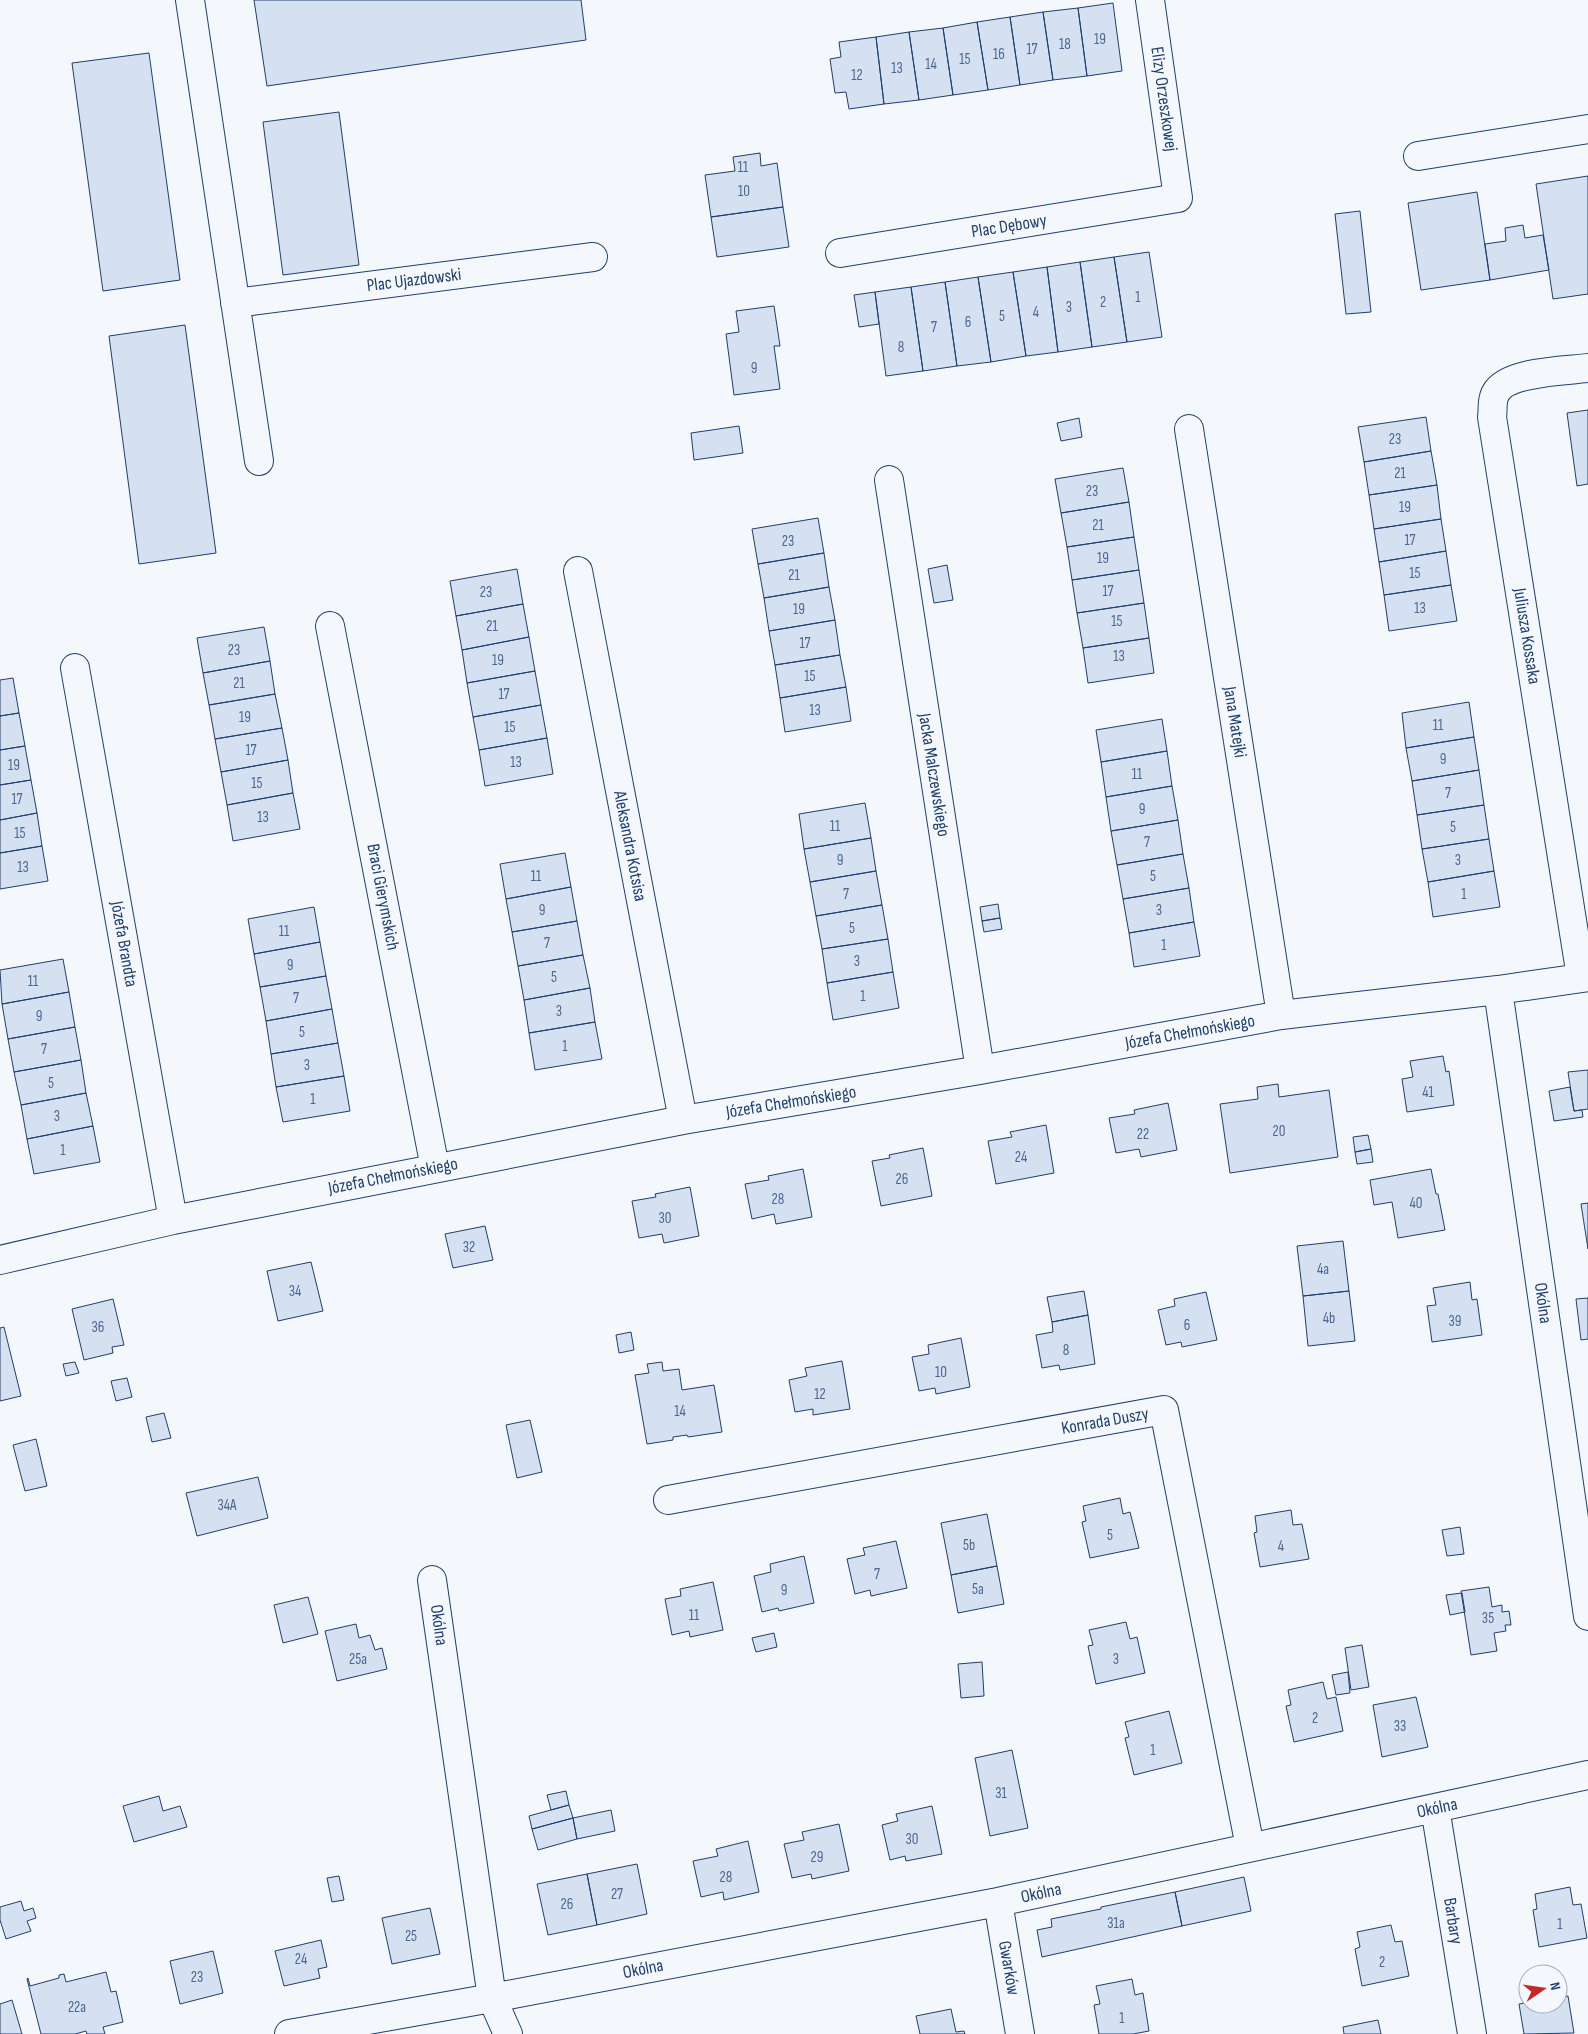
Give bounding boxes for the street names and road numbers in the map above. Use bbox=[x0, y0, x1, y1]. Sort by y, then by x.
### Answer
street label: Elizy Orzeszkowej bbox=[1146, 45, 1182, 153]
street label: Plac Dębowy bbox=[970, 210, 1048, 242]
street label: Plac Ujazdowski bbox=[366, 264, 462, 296]
street label: Juliusza Kossaka bbox=[1509, 585, 1545, 686]
street label: Jana Matejki bbox=[1219, 684, 1251, 759]
street label: Jacka Malczewskiego bbox=[914, 711, 954, 838]
street label: Aleksandra Kotsisa bbox=[609, 788, 651, 903]
street label: Braci Gierymskich bbox=[362, 842, 404, 952]
street label: Józefa Brandta bbox=[106, 899, 142, 989]
street label: Józefa Chełmońskiego bbox=[1122, 1010, 1257, 1054]
street label: Józefa Chełmońskiego bbox=[723, 1081, 858, 1123]
street label: Józefa Chełmońskiego bbox=[325, 1153, 460, 1199]
street label: Okólna bbox=[1530, 1281, 1556, 1325]
street label: Konrada Duszy bbox=[1060, 1403, 1150, 1439]
street label: Okólna bbox=[426, 1603, 452, 1647]
street label: Okólna bbox=[1415, 1793, 1459, 1823]
street label: Okólna bbox=[1019, 1878, 1063, 1908]
street label: Barbary bbox=[1439, 1896, 1467, 1946]
street label: Gwarków bbox=[994, 1939, 1024, 1997]
street label: Okólna bbox=[621, 1955, 665, 1983]

